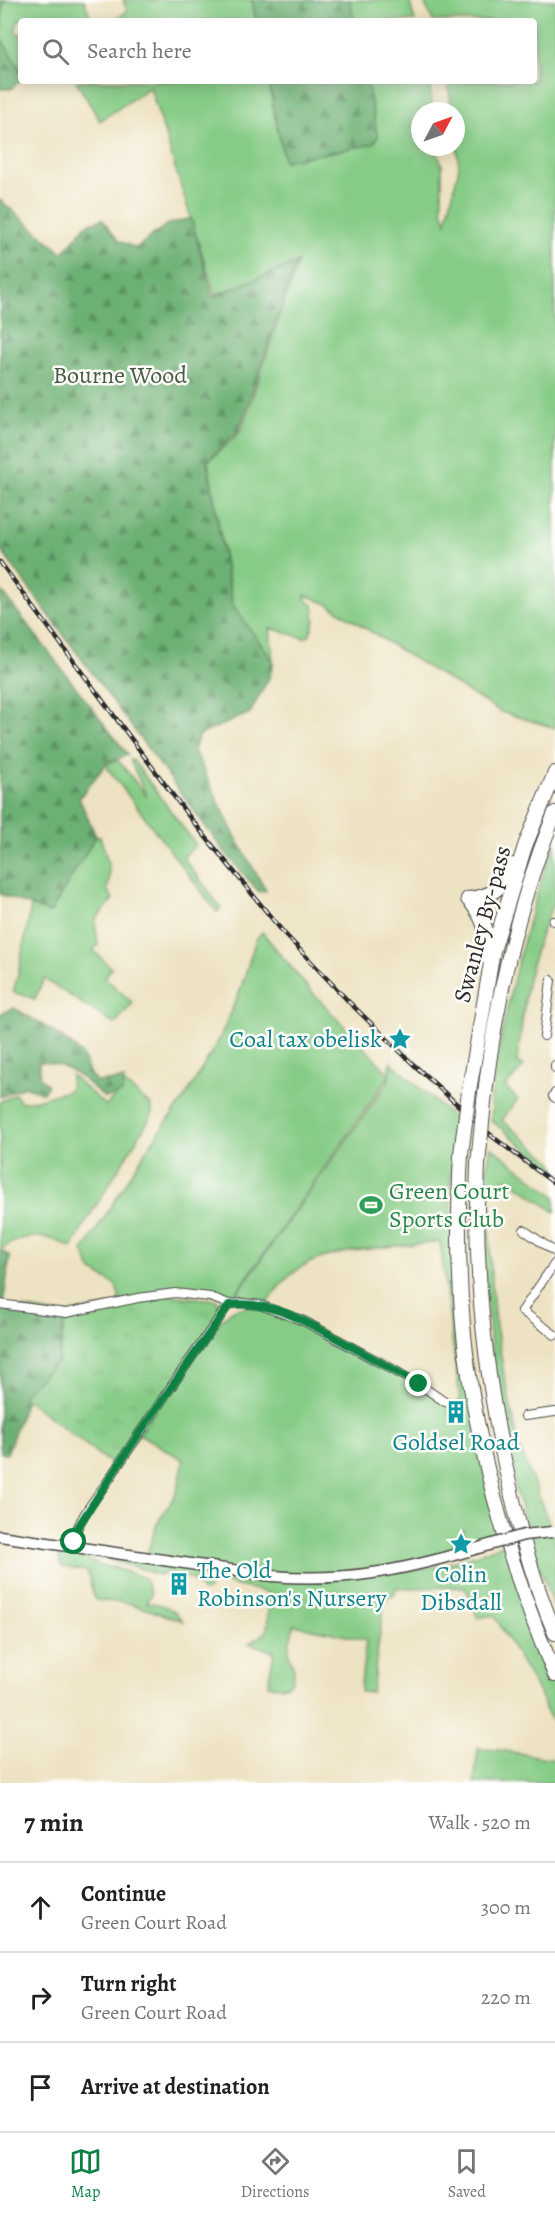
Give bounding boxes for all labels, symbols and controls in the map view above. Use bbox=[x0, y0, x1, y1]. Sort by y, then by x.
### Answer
search box bbox=[18, 18, 537, 84]
icon: search bbox=[39, 35, 72, 68]
text: Search here bbox=[87, 36, 192, 66]
north arrow bbox=[411, 102, 465, 156]
park label: Bourne Wood bbox=[53, 359, 187, 391]
street label: Swanley By-pass bbox=[446, 842, 518, 1006]
place label: Coal tax obelisk bbox=[229, 1023, 382, 1055]
place icon: Coal tax obelisk bbox=[387, 1026, 413, 1052]
place label: Green Court Sports Club bbox=[389, 1175, 510, 1235]
sports icon: Green Court Sports Club bbox=[358, 1192, 384, 1218]
route end bbox=[405, 1370, 431, 1396]
building icon: Goldsel Road bbox=[443, 1399, 469, 1425]
place label: Goldsel Road bbox=[392, 1426, 520, 1458]
route start bbox=[60, 1528, 86, 1554]
place icon: Colin Dibsdall bbox=[448, 1531, 474, 1557]
place label: The Old Robinson's Nursery bbox=[197, 1554, 387, 1614]
place label: Colin Dibsdall bbox=[420, 1558, 502, 1618]
building icon: The Old Robinson's Nursery bbox=[166, 1571, 192, 1597]
text: 7 min bbox=[24, 1805, 84, 1840]
text: Walk · 520 m bbox=[429, 1809, 531, 1836]
text: Continue bbox=[81, 1879, 166, 1909]
icon: ahead bbox=[24, 1891, 57, 1924]
text: 300 m bbox=[481, 1894, 531, 1921]
text: Green Court Road bbox=[81, 1909, 227, 1936]
text: Turn right bbox=[81, 1969, 177, 1999]
icon: right bbox=[24, 1981, 57, 2014]
text: 220 m bbox=[481, 1984, 531, 2011]
text: Green Court Road bbox=[81, 1999, 227, 2026]
icon: arrive bbox=[24, 2071, 57, 2104]
text: Arrive at destination bbox=[81, 2072, 270, 2102]
tab: Map bbox=[69, 2145, 102, 2203]
tab: Directions bbox=[241, 2145, 309, 2203]
tab: Saved bbox=[448, 2145, 486, 2203]

